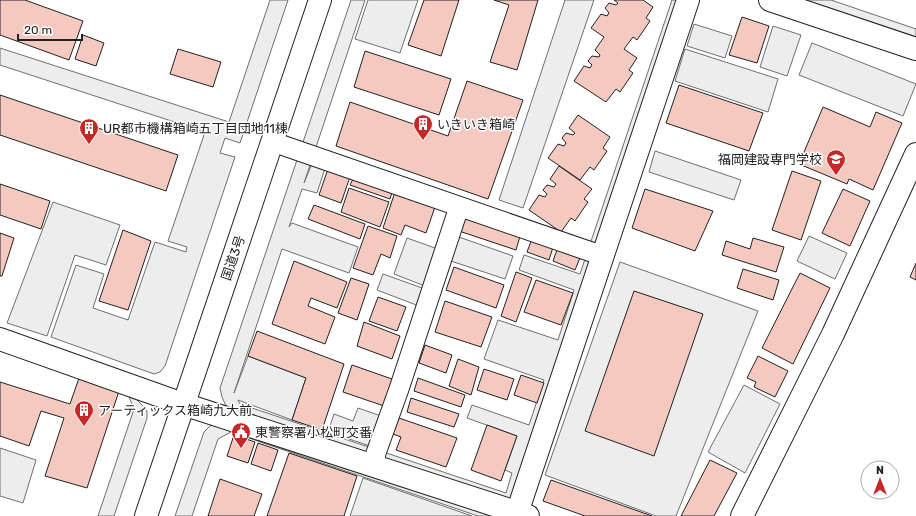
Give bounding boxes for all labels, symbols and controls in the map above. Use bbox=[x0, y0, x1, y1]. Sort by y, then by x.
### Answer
scale bar bbox=[18, 16, 82, 42]
text: 20 m bbox=[24, 23, 52, 37]
building icon: いきいき箱崎 bbox=[412, 113, 434, 141]
building icon: UR都市機構箱崎五丁目団地11棟 bbox=[78, 117, 100, 145]
place label: いきいき箱崎 bbox=[437, 117, 515, 132]
place label: UR都市機構箱崎五丁目団地11棟 bbox=[103, 121, 288, 136]
school or university icon: 福岡建設専門学校 bbox=[825, 148, 847, 176]
place label: 福岡建設専門学校 bbox=[718, 152, 822, 167]
street label: 国道3号 bbox=[218, 233, 248, 283]
building icon: アーティックス箱崎九大前 bbox=[73, 399, 95, 427]
place label: アーティックス箱崎九大前 bbox=[98, 403, 252, 418]
public building icon: 東警察署小松町交番 bbox=[230, 421, 252, 449]
place label: 東警察署小松町交番 bbox=[255, 425, 372, 440]
north arrow bbox=[860, 460, 900, 500]
text: N bbox=[876, 464, 884, 477]

